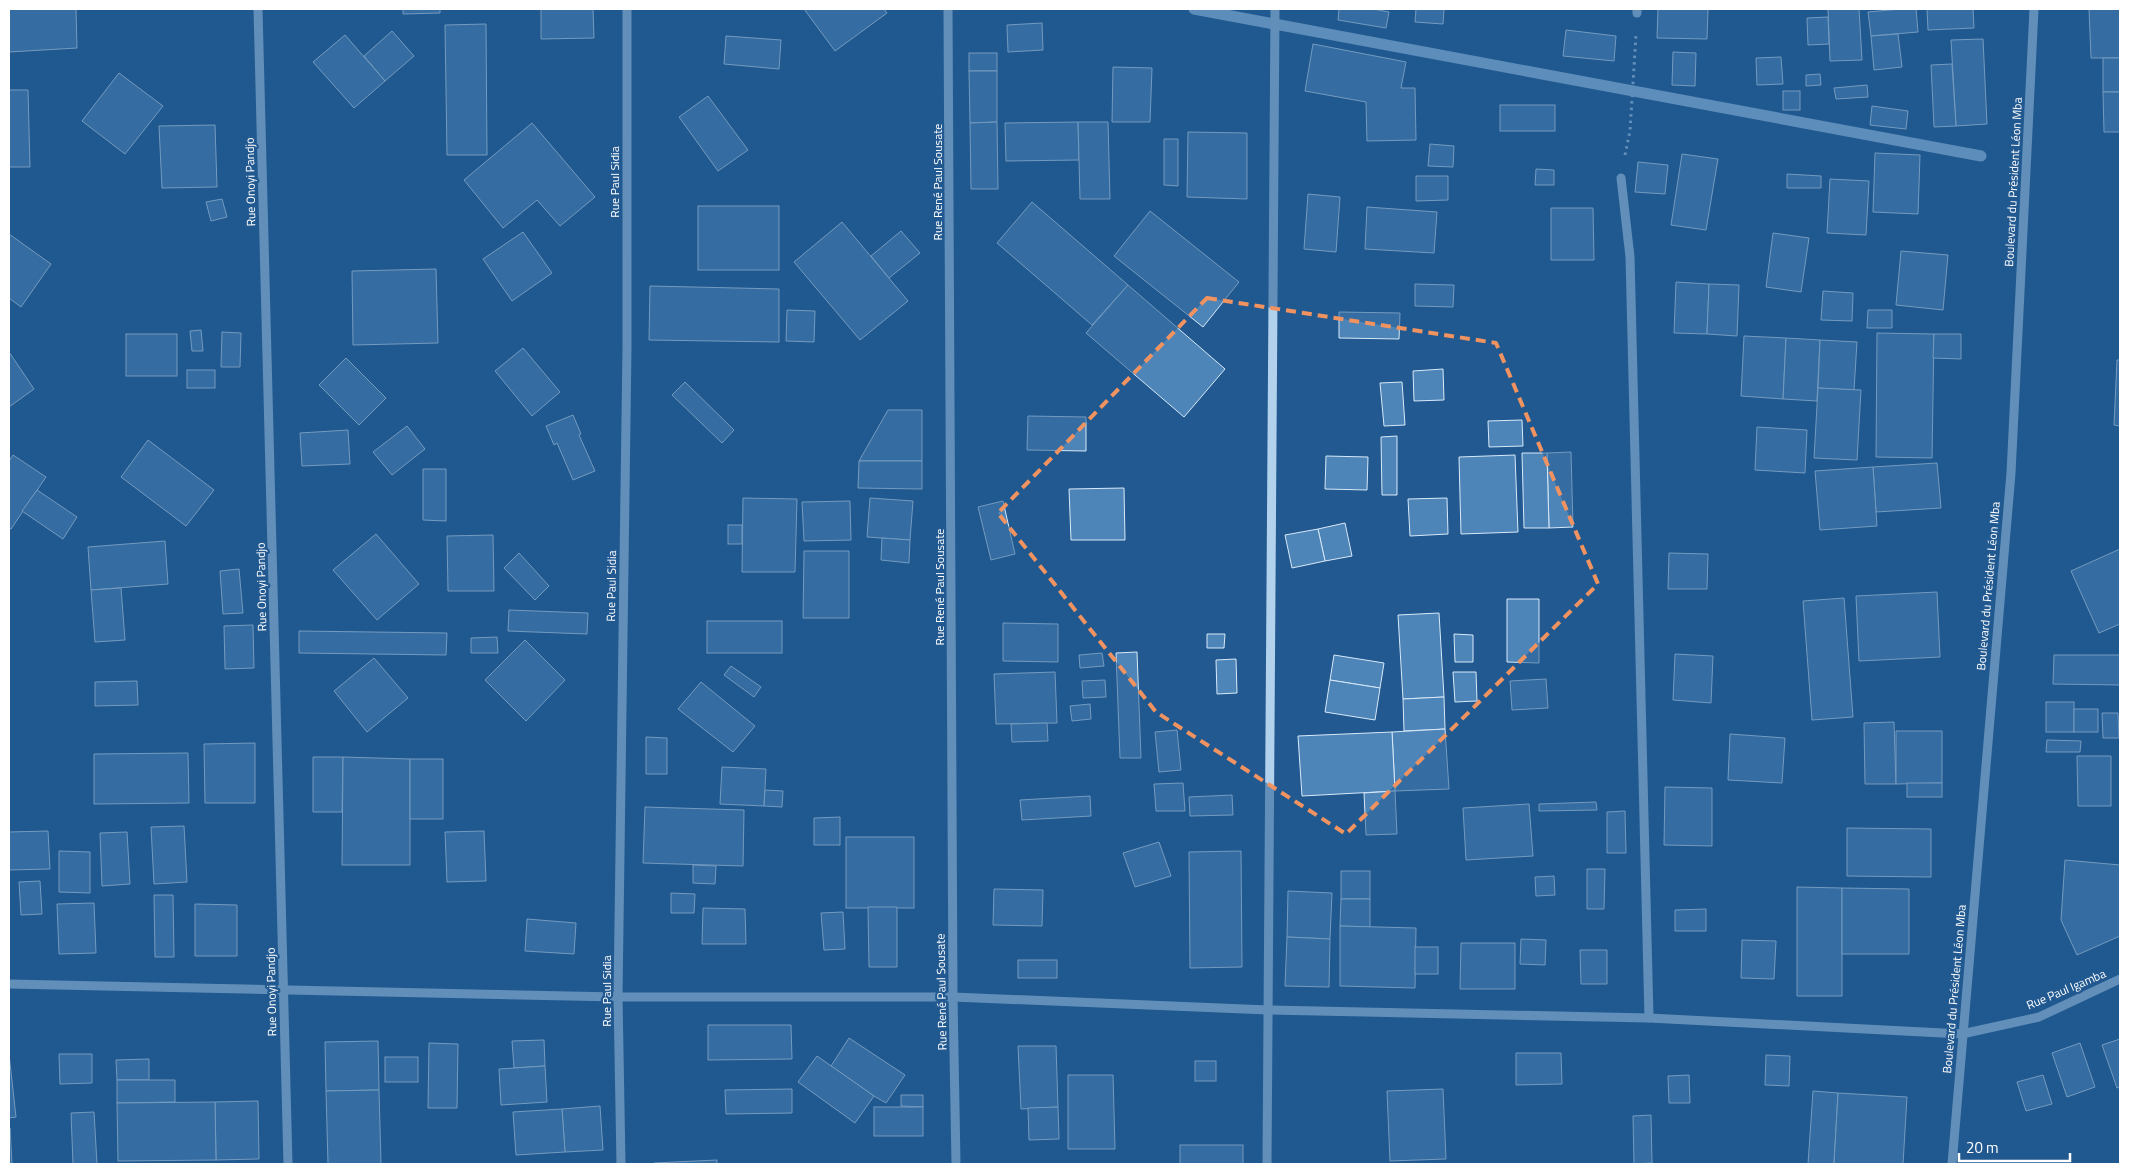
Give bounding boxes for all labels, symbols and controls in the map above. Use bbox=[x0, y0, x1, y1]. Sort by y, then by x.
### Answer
street label: Boulevard du Président Léon Mba bbox=[1999, 97, 2027, 267]
street label: Rue René Paul Sousate bbox=[928, 124, 947, 240]
street label: Rue Onoyi Pandjo bbox=[240, 137, 260, 227]
street label: Rue Paul Sidia bbox=[605, 146, 624, 218]
street label: Boulevard du Président Léon Mba bbox=[1971, 501, 2005, 671]
street label: Rue René Paul Sousate bbox=[930, 529, 949, 645]
street label: Rue Onoyi Pandjo bbox=[251, 542, 271, 632]
street label: Rue Paul Sidia bbox=[601, 550, 621, 622]
street label: Boulevard du Président Léon Mba bbox=[1937, 904, 1971, 1074]
street label: Rue René Paul Sousate bbox=[930, 933, 952, 1051]
street label: Rue Onoyi Pandjo bbox=[261, 947, 281, 1037]
street label: Rue Paul Sidia bbox=[597, 955, 616, 1027]
street label: Rue Paul Igamba bbox=[2023, 964, 2109, 1014]
scale bar bbox=[1959, 1130, 2070, 1162]
text: 20 m bbox=[1966, 1136, 1999, 1159]

